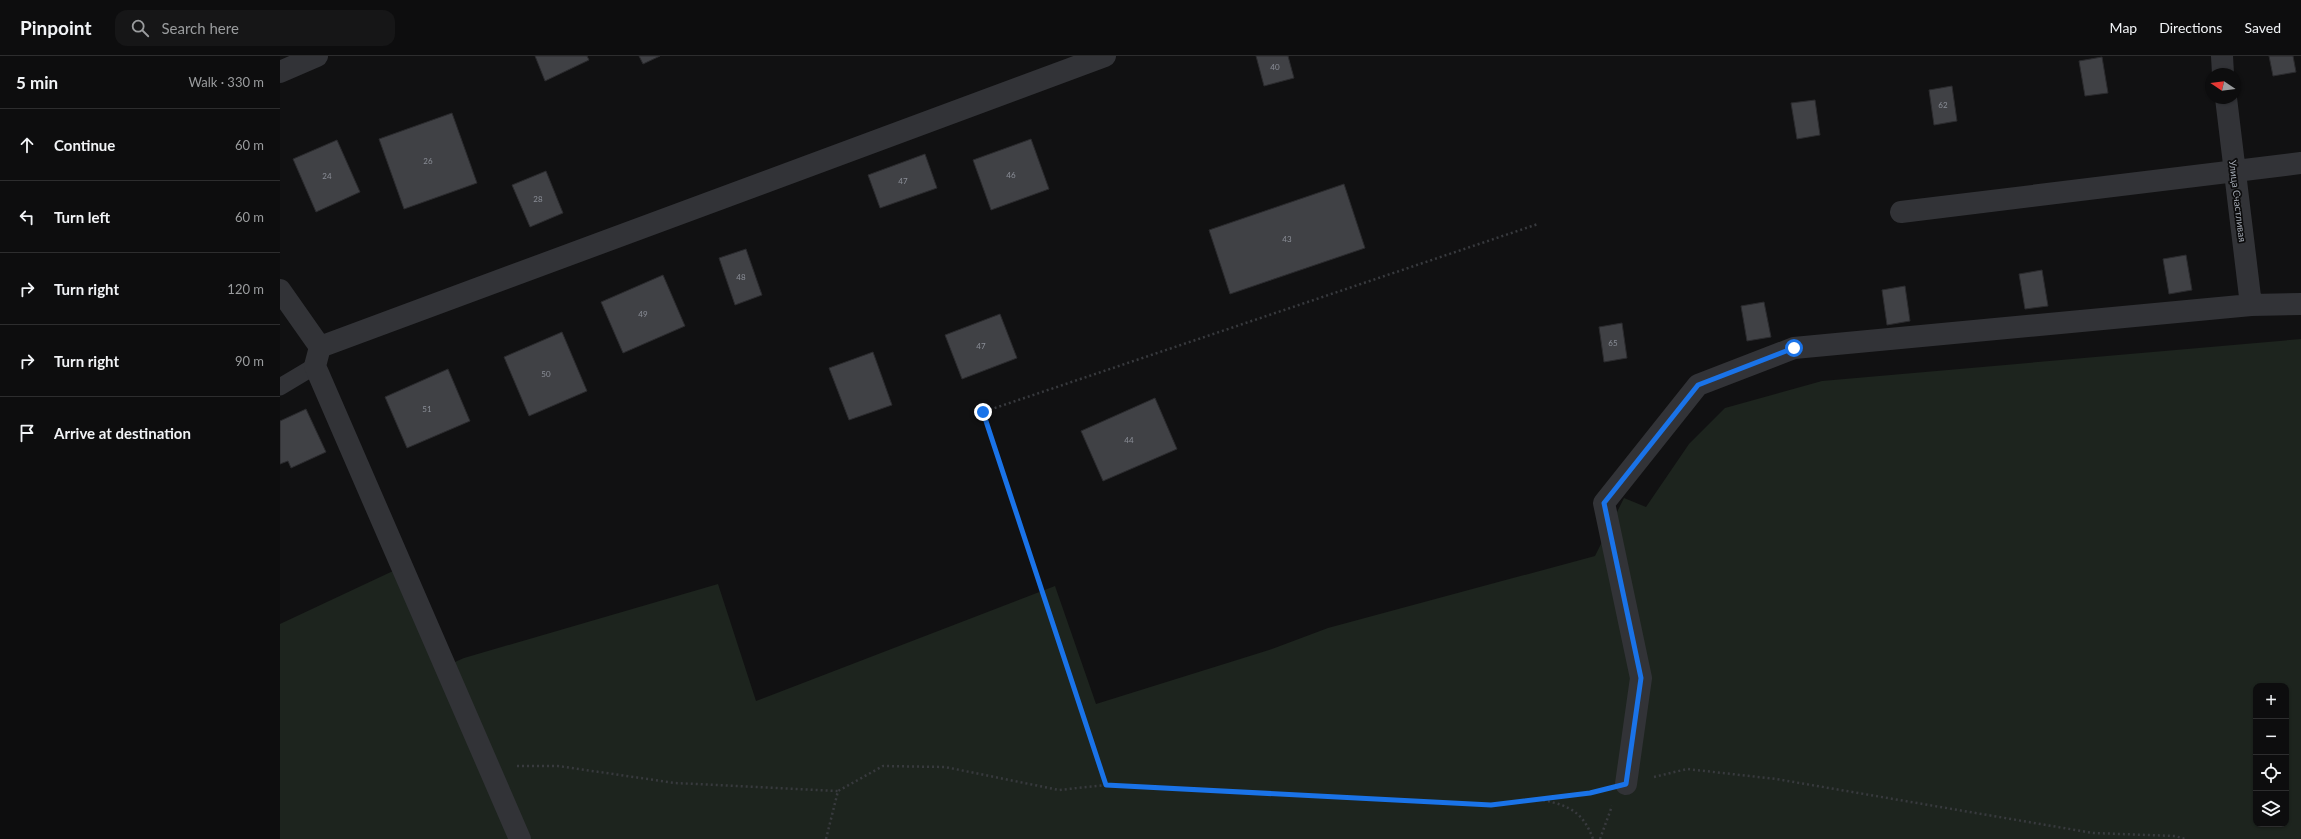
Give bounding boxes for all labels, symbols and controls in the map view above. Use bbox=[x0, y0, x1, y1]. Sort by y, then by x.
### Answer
search box bbox=[115, 10, 395, 46]
text: Pinpoint bbox=[20, 16, 91, 39]
icon: search bbox=[129, 17, 151, 39]
text: Search here bbox=[161, 19, 239, 37]
text: Map bbox=[2110, 19, 2137, 36]
text: Directions bbox=[2159, 19, 2222, 36]
text: Saved bbox=[2244, 19, 2281, 36]
house number: 40 bbox=[1270, 62, 1280, 72]
north arrow bbox=[2205, 68, 2241, 104]
text: 5 min bbox=[16, 72, 58, 93]
text: Walk · 330 m bbox=[188, 74, 264, 90]
house number: 62 bbox=[1938, 100, 1948, 110]
icon: ahead bbox=[16, 134, 38, 156]
text: Continue bbox=[54, 136, 115, 154]
text: 60 m bbox=[235, 137, 264, 153]
house number: 26 bbox=[423, 156, 433, 166]
street label: Улица Счастливая bbox=[2227, 159, 2249, 243]
house number: 46 bbox=[1006, 170, 1016, 180]
house number: 24 bbox=[322, 171, 332, 181]
house number: 47 bbox=[898, 176, 908, 186]
house number: 28 bbox=[533, 194, 543, 204]
icon: left bbox=[16, 206, 38, 228]
text: Turn left bbox=[54, 208, 110, 226]
text: 60 m bbox=[235, 209, 264, 225]
house number: 43 bbox=[1282, 234, 1292, 244]
house number: 48 bbox=[736, 272, 746, 282]
icon: right bbox=[16, 278, 38, 300]
text: Turn right bbox=[54, 280, 119, 298]
text: 120 m bbox=[227, 281, 264, 297]
house number: 49 bbox=[638, 309, 648, 319]
house number: 65 bbox=[1608, 338, 1618, 348]
route start bbox=[1785, 339, 1803, 357]
house number: 47 bbox=[976, 341, 986, 351]
icon: right bbox=[16, 350, 38, 372]
text: Turn right bbox=[54, 352, 119, 370]
text: 90 m bbox=[235, 353, 264, 369]
house number: 50 bbox=[541, 369, 551, 379]
route end bbox=[974, 403, 992, 421]
house number: 51 bbox=[422, 404, 432, 414]
icon: arrive bbox=[16, 422, 38, 444]
text: Arrive at destination bbox=[54, 424, 191, 442]
house number: 44 bbox=[1124, 435, 1134, 445]
map controls bbox=[2253, 683, 2289, 827]
button: + bbox=[2253, 683, 2289, 719]
button: − bbox=[2253, 719, 2289, 755]
button: locate bbox=[2253, 755, 2289, 791]
button: layers bbox=[2253, 791, 2289, 827]

